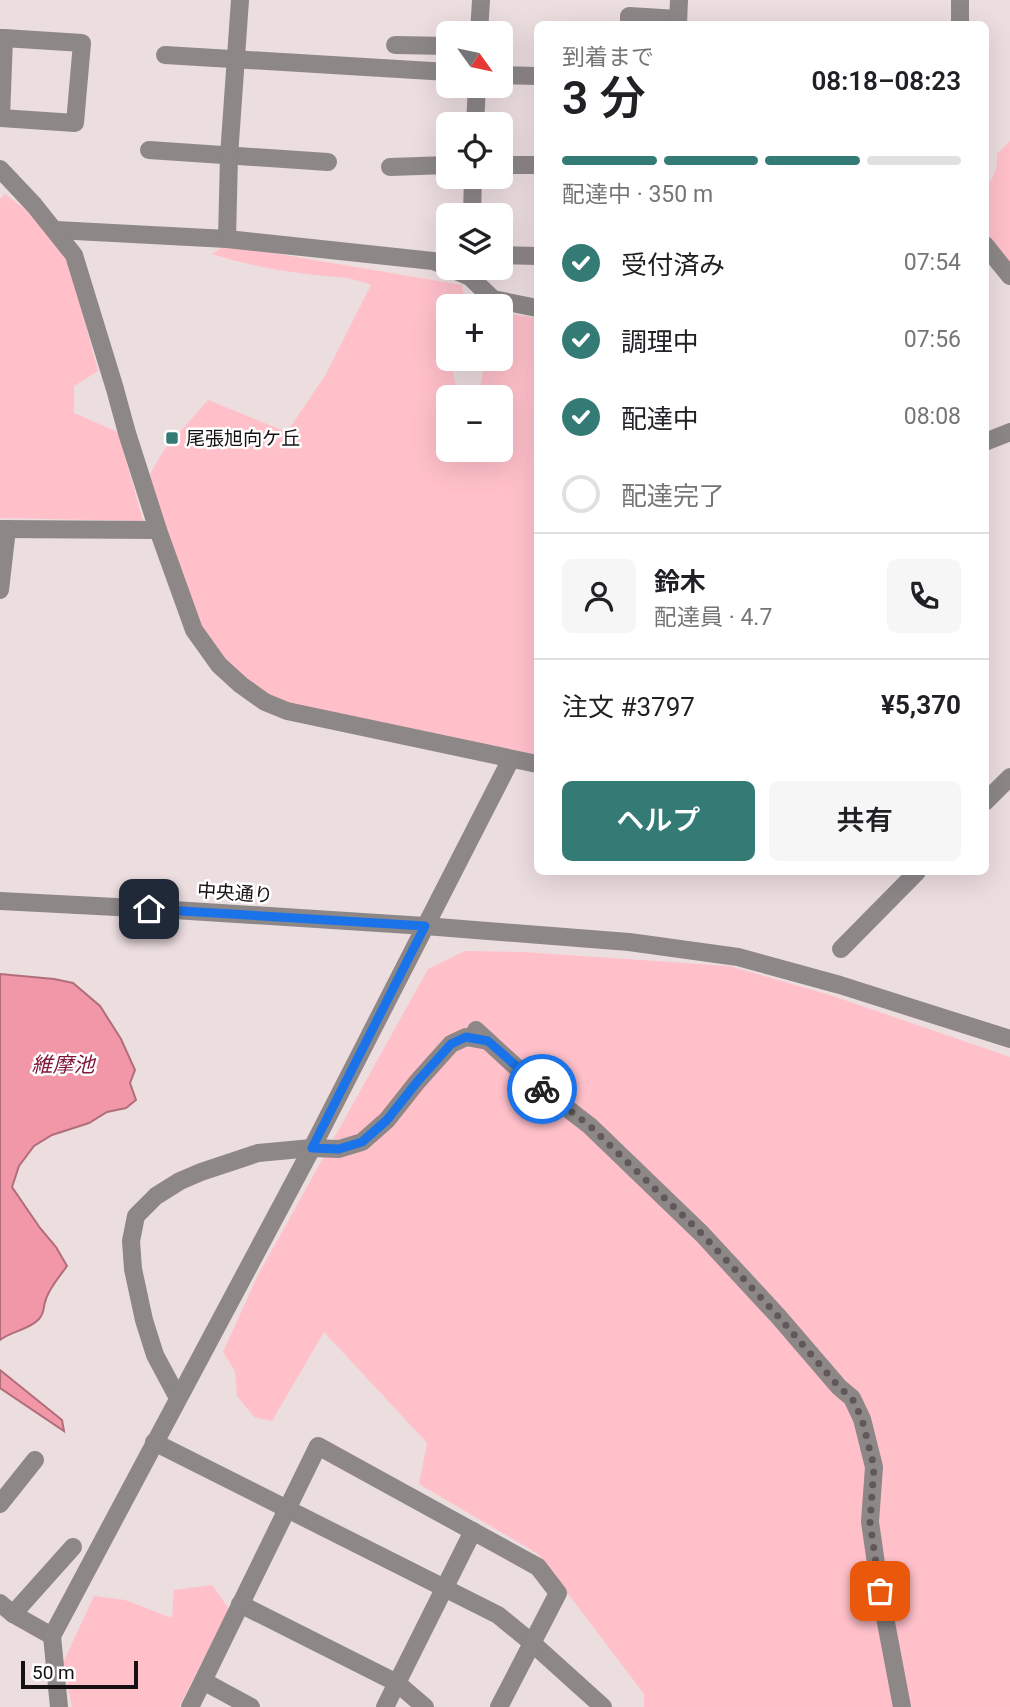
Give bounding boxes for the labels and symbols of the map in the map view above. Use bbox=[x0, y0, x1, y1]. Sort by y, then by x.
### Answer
north arrow bbox=[436, 21, 513, 98]
place label: 尾張旭向ケ丘 bbox=[186, 427, 300, 450]
marker: 尾張旭向ケ丘 bbox=[164, 430, 180, 446]
pin bbox=[119, 879, 179, 939]
street label: 中央通り bbox=[196, 879, 274, 907]
water label: 維摩池 bbox=[32, 1053, 96, 1077]
courier bbox=[507, 1054, 577, 1124]
pin bbox=[850, 1561, 910, 1621]
scale bar bbox=[21, 1658, 138, 1690]

